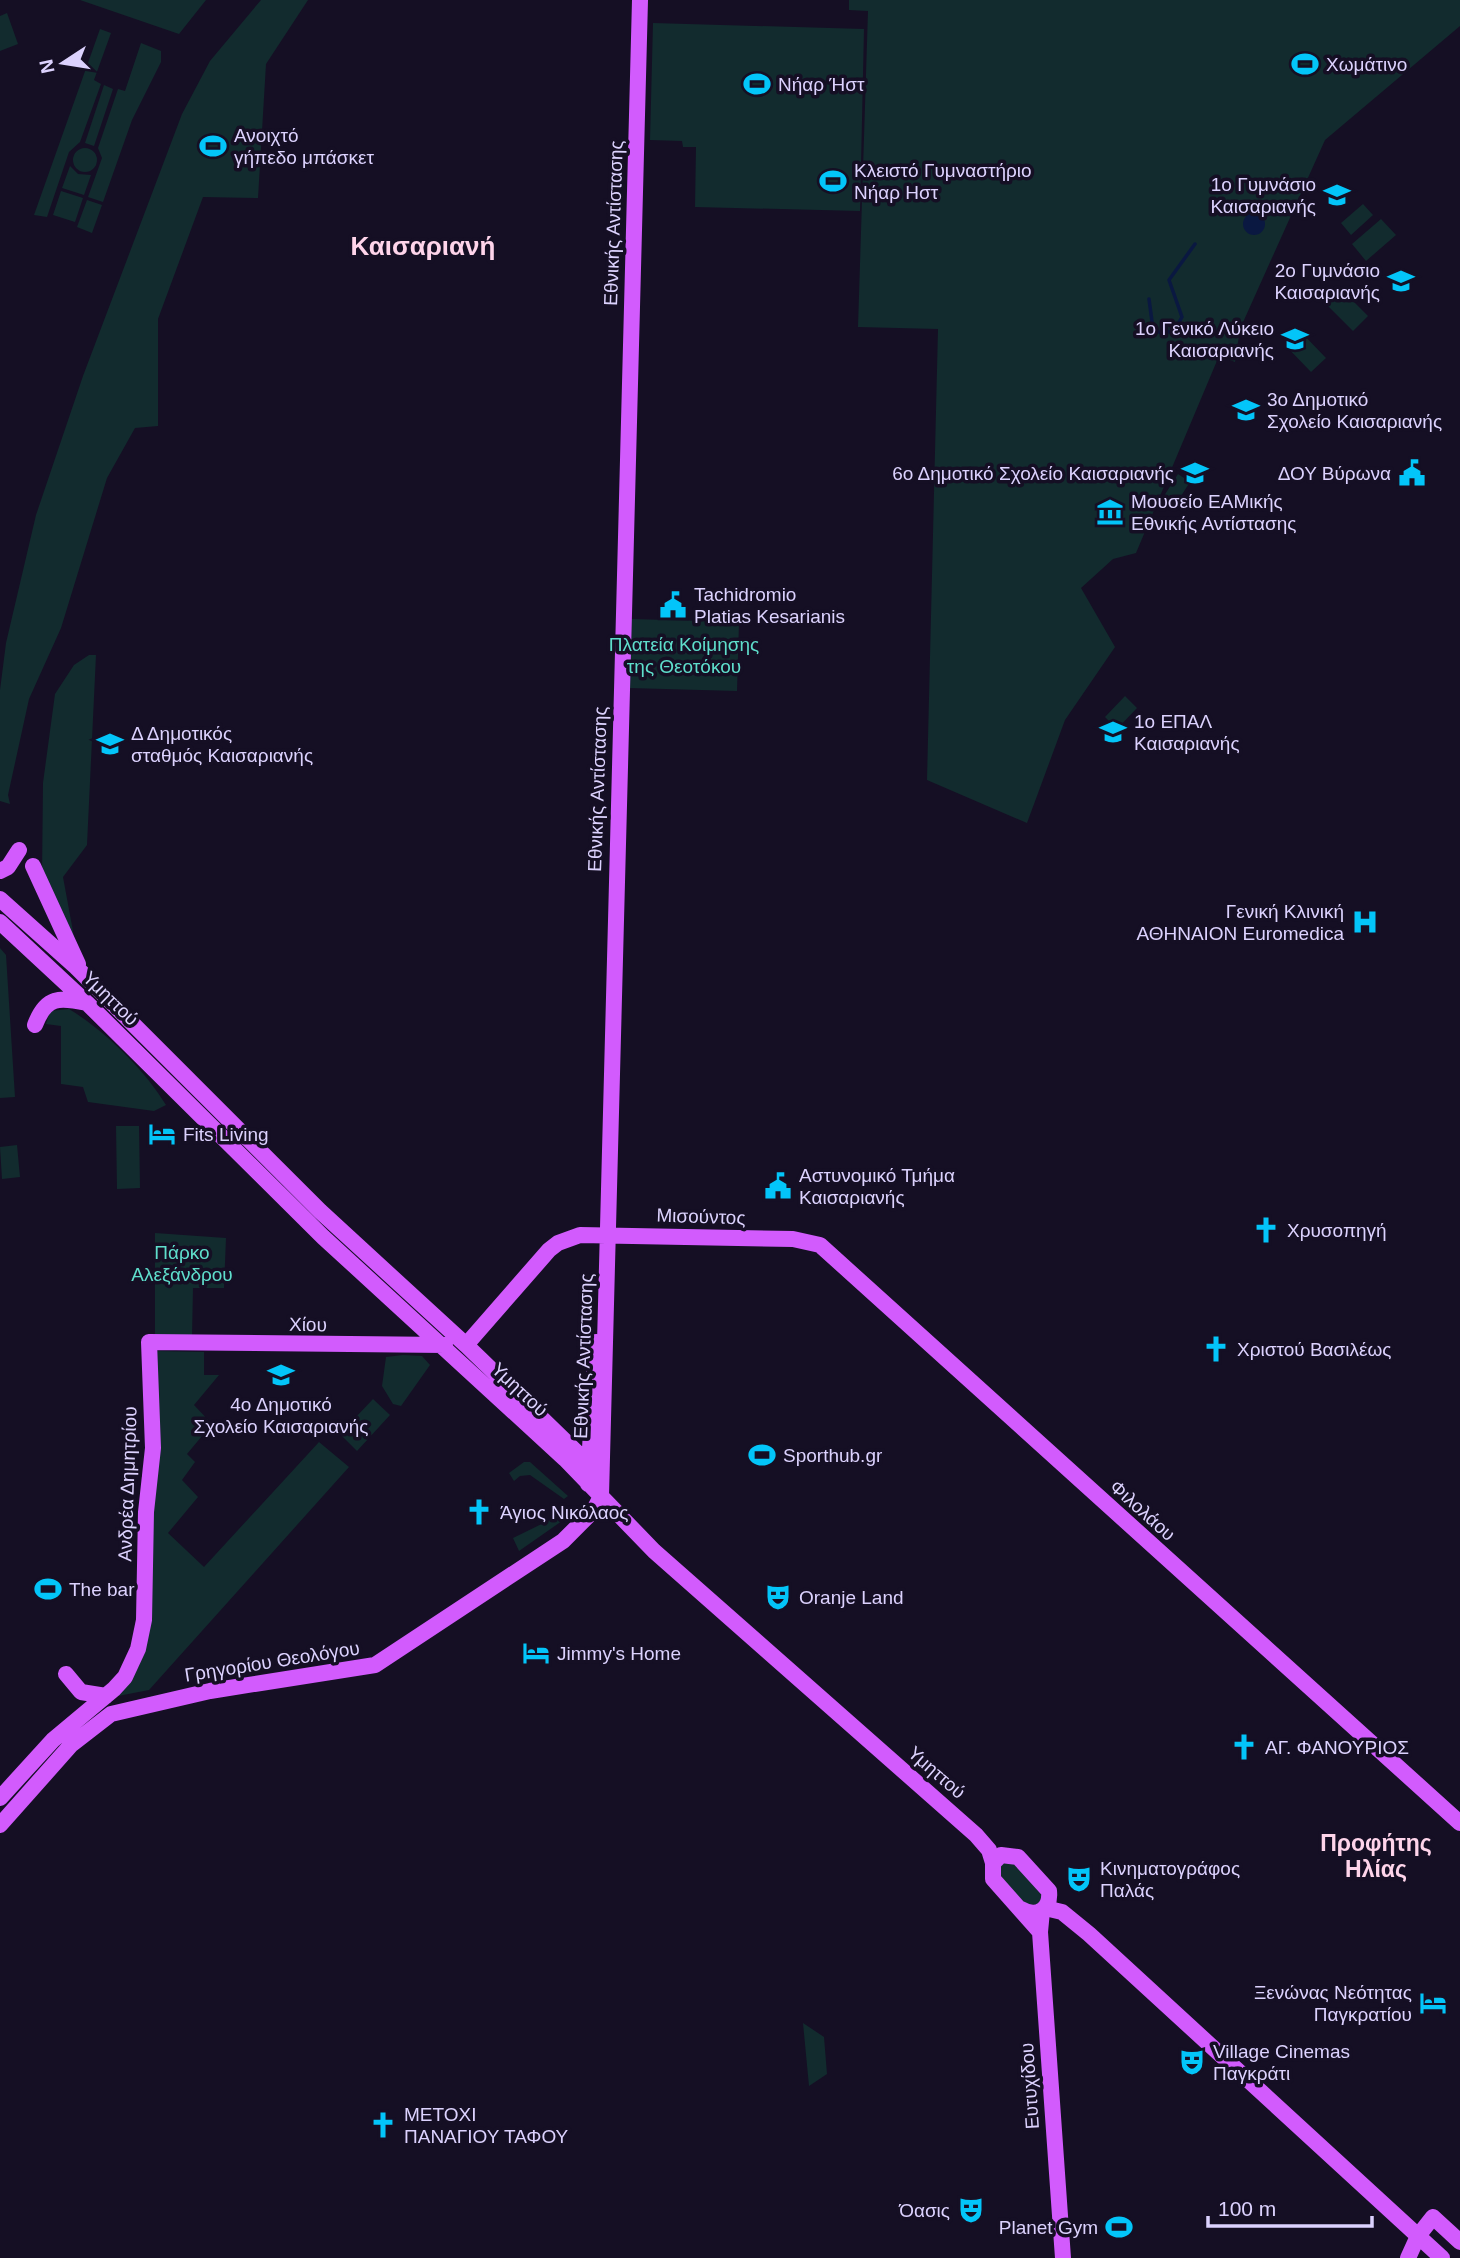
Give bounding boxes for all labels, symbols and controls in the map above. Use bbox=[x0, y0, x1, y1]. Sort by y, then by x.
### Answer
north arrow bbox=[28, 28, 98, 98]
sports icon: Χωμάτινο bbox=[1290, 49, 1320, 79]
place label: Χωμάτινο bbox=[1326, 54, 1407, 75]
text: N bbox=[35, 58, 59, 75]
sports icon: Νήαρ Ήστ bbox=[742, 69, 772, 99]
place label: Νήαρ Ήστ bbox=[778, 74, 865, 95]
place label: Ανοιχτό γήπεδο μπάσκετ bbox=[234, 125, 375, 168]
sports icon: Ανοιχτό γήπεδο μπάσκετ bbox=[198, 131, 228, 161]
street label: Εθνικής Αντίστασης bbox=[600, 140, 627, 306]
place label: Κλειστό Γυμναστήριο Νήαρ Ηστ bbox=[854, 160, 1032, 203]
sports icon: Κλειστό Γυμναστήριο Νήαρ Ηστ bbox=[818, 166, 848, 196]
place label: 1ο Γυμνάσιο Καισαριανής bbox=[1210, 174, 1316, 217]
school or university icon: 1ο Γυμνάσιο Καισαριανής bbox=[1322, 180, 1352, 210]
district label: Καισαριανή bbox=[351, 231, 495, 261]
place label: 2ο Γυμνάσιο Καισαριανής bbox=[1274, 260, 1380, 303]
school or university icon: 2ο Γυμνάσιο Καισαριανής bbox=[1386, 266, 1416, 296]
place label: 1ο Γενικό Λύκειο Καισαριανής bbox=[1135, 318, 1274, 361]
school or university icon: 1ο Γενικό Λύκειο Καισαριανής bbox=[1280, 324, 1310, 354]
place label: 3ο Δημοτικό Σχολείο Καισαριανής bbox=[1267, 389, 1442, 432]
school or university icon: 3ο Δημοτικό Σχολείο Καισαριανής bbox=[1231, 395, 1261, 425]
school or university icon: 6ο Δημοτικό Σχολείο Καισαριανής bbox=[1180, 458, 1210, 488]
public building icon: ΔΟΥ Βύρωνα bbox=[1397, 458, 1427, 488]
place label: 6ο Δημοτικό Σχολείο Καισαριανής bbox=[892, 463, 1174, 484]
place label: ΔΟΥ Βύρωνα bbox=[1278, 463, 1391, 484]
place label: Μουσείο ΕΑΜικής Εθνικής Αντίστασης bbox=[1131, 491, 1296, 534]
museum icon: Μουσείο ΕΑΜικής Εθνικής Αντίστασης bbox=[1095, 497, 1125, 527]
place label: Tachidromio Platias Kesarianis bbox=[694, 584, 845, 627]
public building icon: Tachidromio Platias Kesarianis bbox=[658, 590, 688, 620]
park label: Πλατεία Κοίμησης της Θεοτόκου bbox=[609, 634, 759, 677]
street label: Εθνικής Αντίστασης bbox=[584, 706, 611, 872]
place label: 1ο ΕΠΑΛ Καισαριανής bbox=[1134, 711, 1240, 754]
school or university icon: 1ο ΕΠΑΛ Καισαριανής bbox=[1098, 717, 1128, 747]
place label: Δ Δημοτικός σταθμός Καισαριανής bbox=[131, 723, 313, 766]
school or university icon: Δ Δημοτικός σταθμός Καισαριανής bbox=[95, 729, 125, 759]
place label: Γενική Κλινική ΑΘΗΝΑΙΟΝ Euromedica bbox=[1136, 901, 1344, 944]
hospital icon: Γενική Κλινική ΑΘΗΝΑΙΟΝ Euromedica bbox=[1350, 907, 1380, 937]
street label: Υμηττού bbox=[79, 967, 143, 1030]
hotel icon: Fits Living bbox=[147, 1119, 177, 1149]
place label: Fits Living bbox=[183, 1124, 269, 1145]
place label: Αστυνομικό Τμήμα Καισαριανής bbox=[799, 1165, 955, 1208]
public building icon: Αστυνομικό Τμήμα Καισαριανής bbox=[763, 1171, 793, 1201]
street label: Μισούντος bbox=[656, 1204, 746, 1229]
church icon: Χρυσοπηγή bbox=[1251, 1215, 1281, 1245]
place label: Χρυσοπηγή bbox=[1287, 1220, 1387, 1241]
park label: Πάρκο Αλεξάνδρου bbox=[131, 1242, 233, 1285]
street label: Εθνικής Αντίστασης bbox=[570, 1273, 597, 1439]
street label: Χίου bbox=[289, 1314, 327, 1335]
church icon: Χριστού Βασιλέως bbox=[1201, 1334, 1231, 1364]
place label: Χριστού Βασιλέως bbox=[1237, 1339, 1391, 1360]
street label: Υμηττού bbox=[487, 1358, 552, 1420]
school or university icon: 4ο Δημοτικό Σχολείο Καισαριανής bbox=[266, 1360, 296, 1390]
place label: 4ο Δημοτικό Σχολείο Καισαριανής bbox=[193, 1394, 369, 1437]
street label: Ανδρέα Δημητρίου bbox=[114, 1406, 141, 1562]
sports icon: Sporthub.gr bbox=[747, 1440, 777, 1470]
place label: Sporthub.gr bbox=[783, 1445, 883, 1466]
street label: Φιλολάου bbox=[1106, 1476, 1179, 1545]
church icon: Άγιος Νικόλαος bbox=[464, 1497, 494, 1527]
place label: Άγιος Νικόλαος bbox=[500, 1502, 628, 1523]
sports icon: The bar bbox=[33, 1574, 63, 1604]
place label: The bar bbox=[69, 1579, 135, 1600]
theatre icon: Oranje Land bbox=[763, 1582, 793, 1612]
place label: Oranje Land bbox=[799, 1587, 904, 1608]
street label: Γρηγορίου Θεολόγου bbox=[183, 1637, 361, 1686]
hotel icon: Jimmy's Home bbox=[521, 1638, 551, 1668]
place label: Jimmy's Home bbox=[557, 1643, 681, 1664]
church icon: ΑΓ. ΦΑΝΟΥΡΙΟΣ bbox=[1229, 1732, 1259, 1762]
place label: ΑΓ. ΦΑΝΟΥΡΙΟΣ bbox=[1265, 1737, 1409, 1758]
street label: Υμηττού bbox=[904, 1742, 969, 1803]
district label: Προφήτης Ηλίας bbox=[1320, 1830, 1432, 1882]
place label: Κινηματογράφος Παλάς bbox=[1100, 1858, 1240, 1901]
theatre icon: Κινηματογράφος Παλάς bbox=[1064, 1864, 1094, 1894]
place label: Ξενώνας Νεότητας Παγκρατίου bbox=[1254, 1982, 1412, 2025]
hotel icon: Ξενώνας Νεότητας Παγκρατίου bbox=[1418, 1988, 1448, 2018]
place label: Village Cinemas Παγκράτι bbox=[1213, 2041, 1350, 2084]
street label: Ευτυχίδου bbox=[1016, 2042, 1043, 2130]
theatre icon: Village Cinemas Παγκράτι bbox=[1177, 2047, 1207, 2077]
place label: ΜΕΤΟΧΙ ΠΑΝΑΓΙΟΥ ΤΑΦΟΥ bbox=[404, 2104, 569, 2147]
church icon: ΜΕΤΟΧΙ ΠΑΝΑΓΙΟΥ ΤΑΦΟΥ bbox=[368, 2110, 398, 2140]
scale bar bbox=[1208, 2184, 1372, 2228]
theatre icon: Όασις bbox=[956, 2195, 986, 2225]
text: 100 m bbox=[1218, 2197, 1276, 2220]
place label: Όασις bbox=[898, 2200, 950, 2221]
sports icon: Planet Gym bbox=[1104, 2212, 1134, 2242]
place label: Planet Gym bbox=[999, 2217, 1098, 2238]

